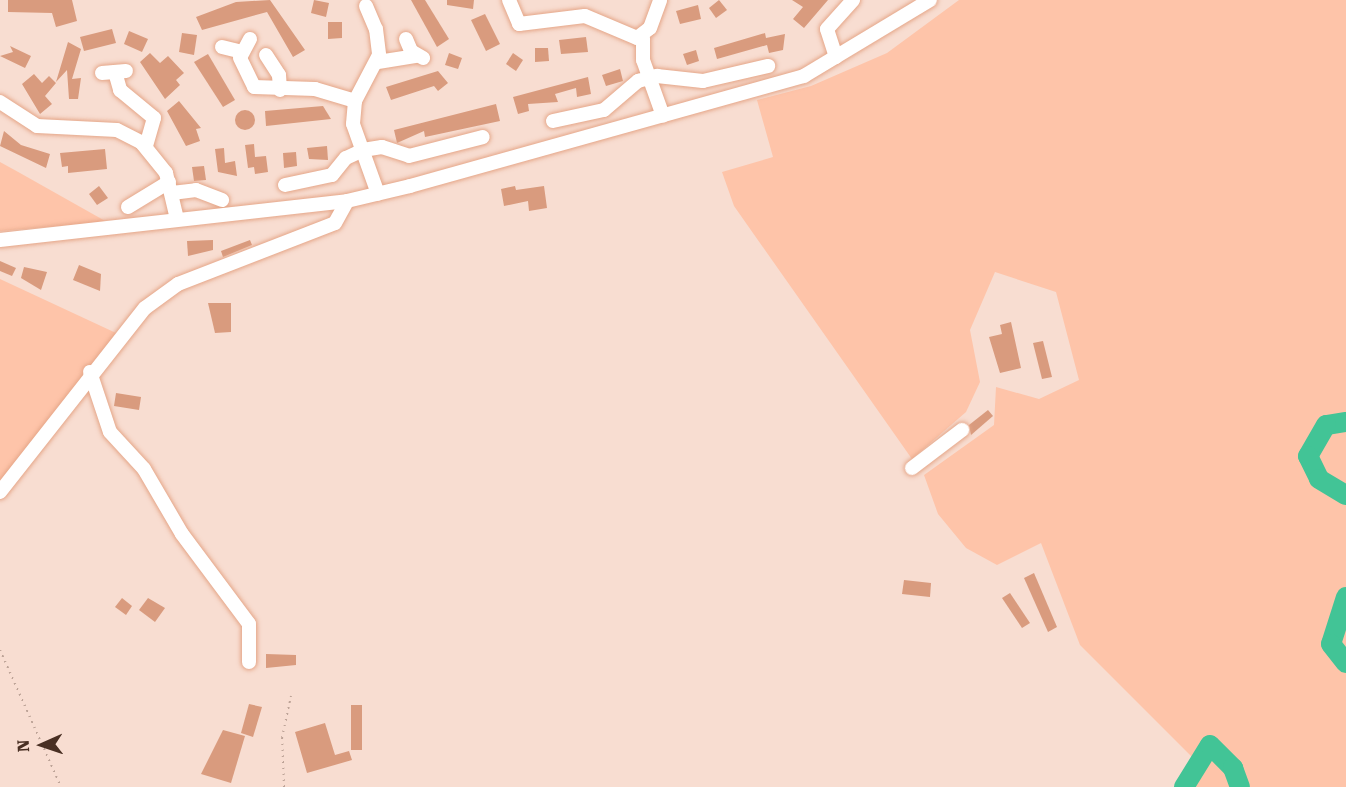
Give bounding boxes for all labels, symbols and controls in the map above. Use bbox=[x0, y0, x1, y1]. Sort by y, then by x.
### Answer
north arrow bbox=[12, 715, 72, 775]
text: N bbox=[14, 739, 33, 753]

